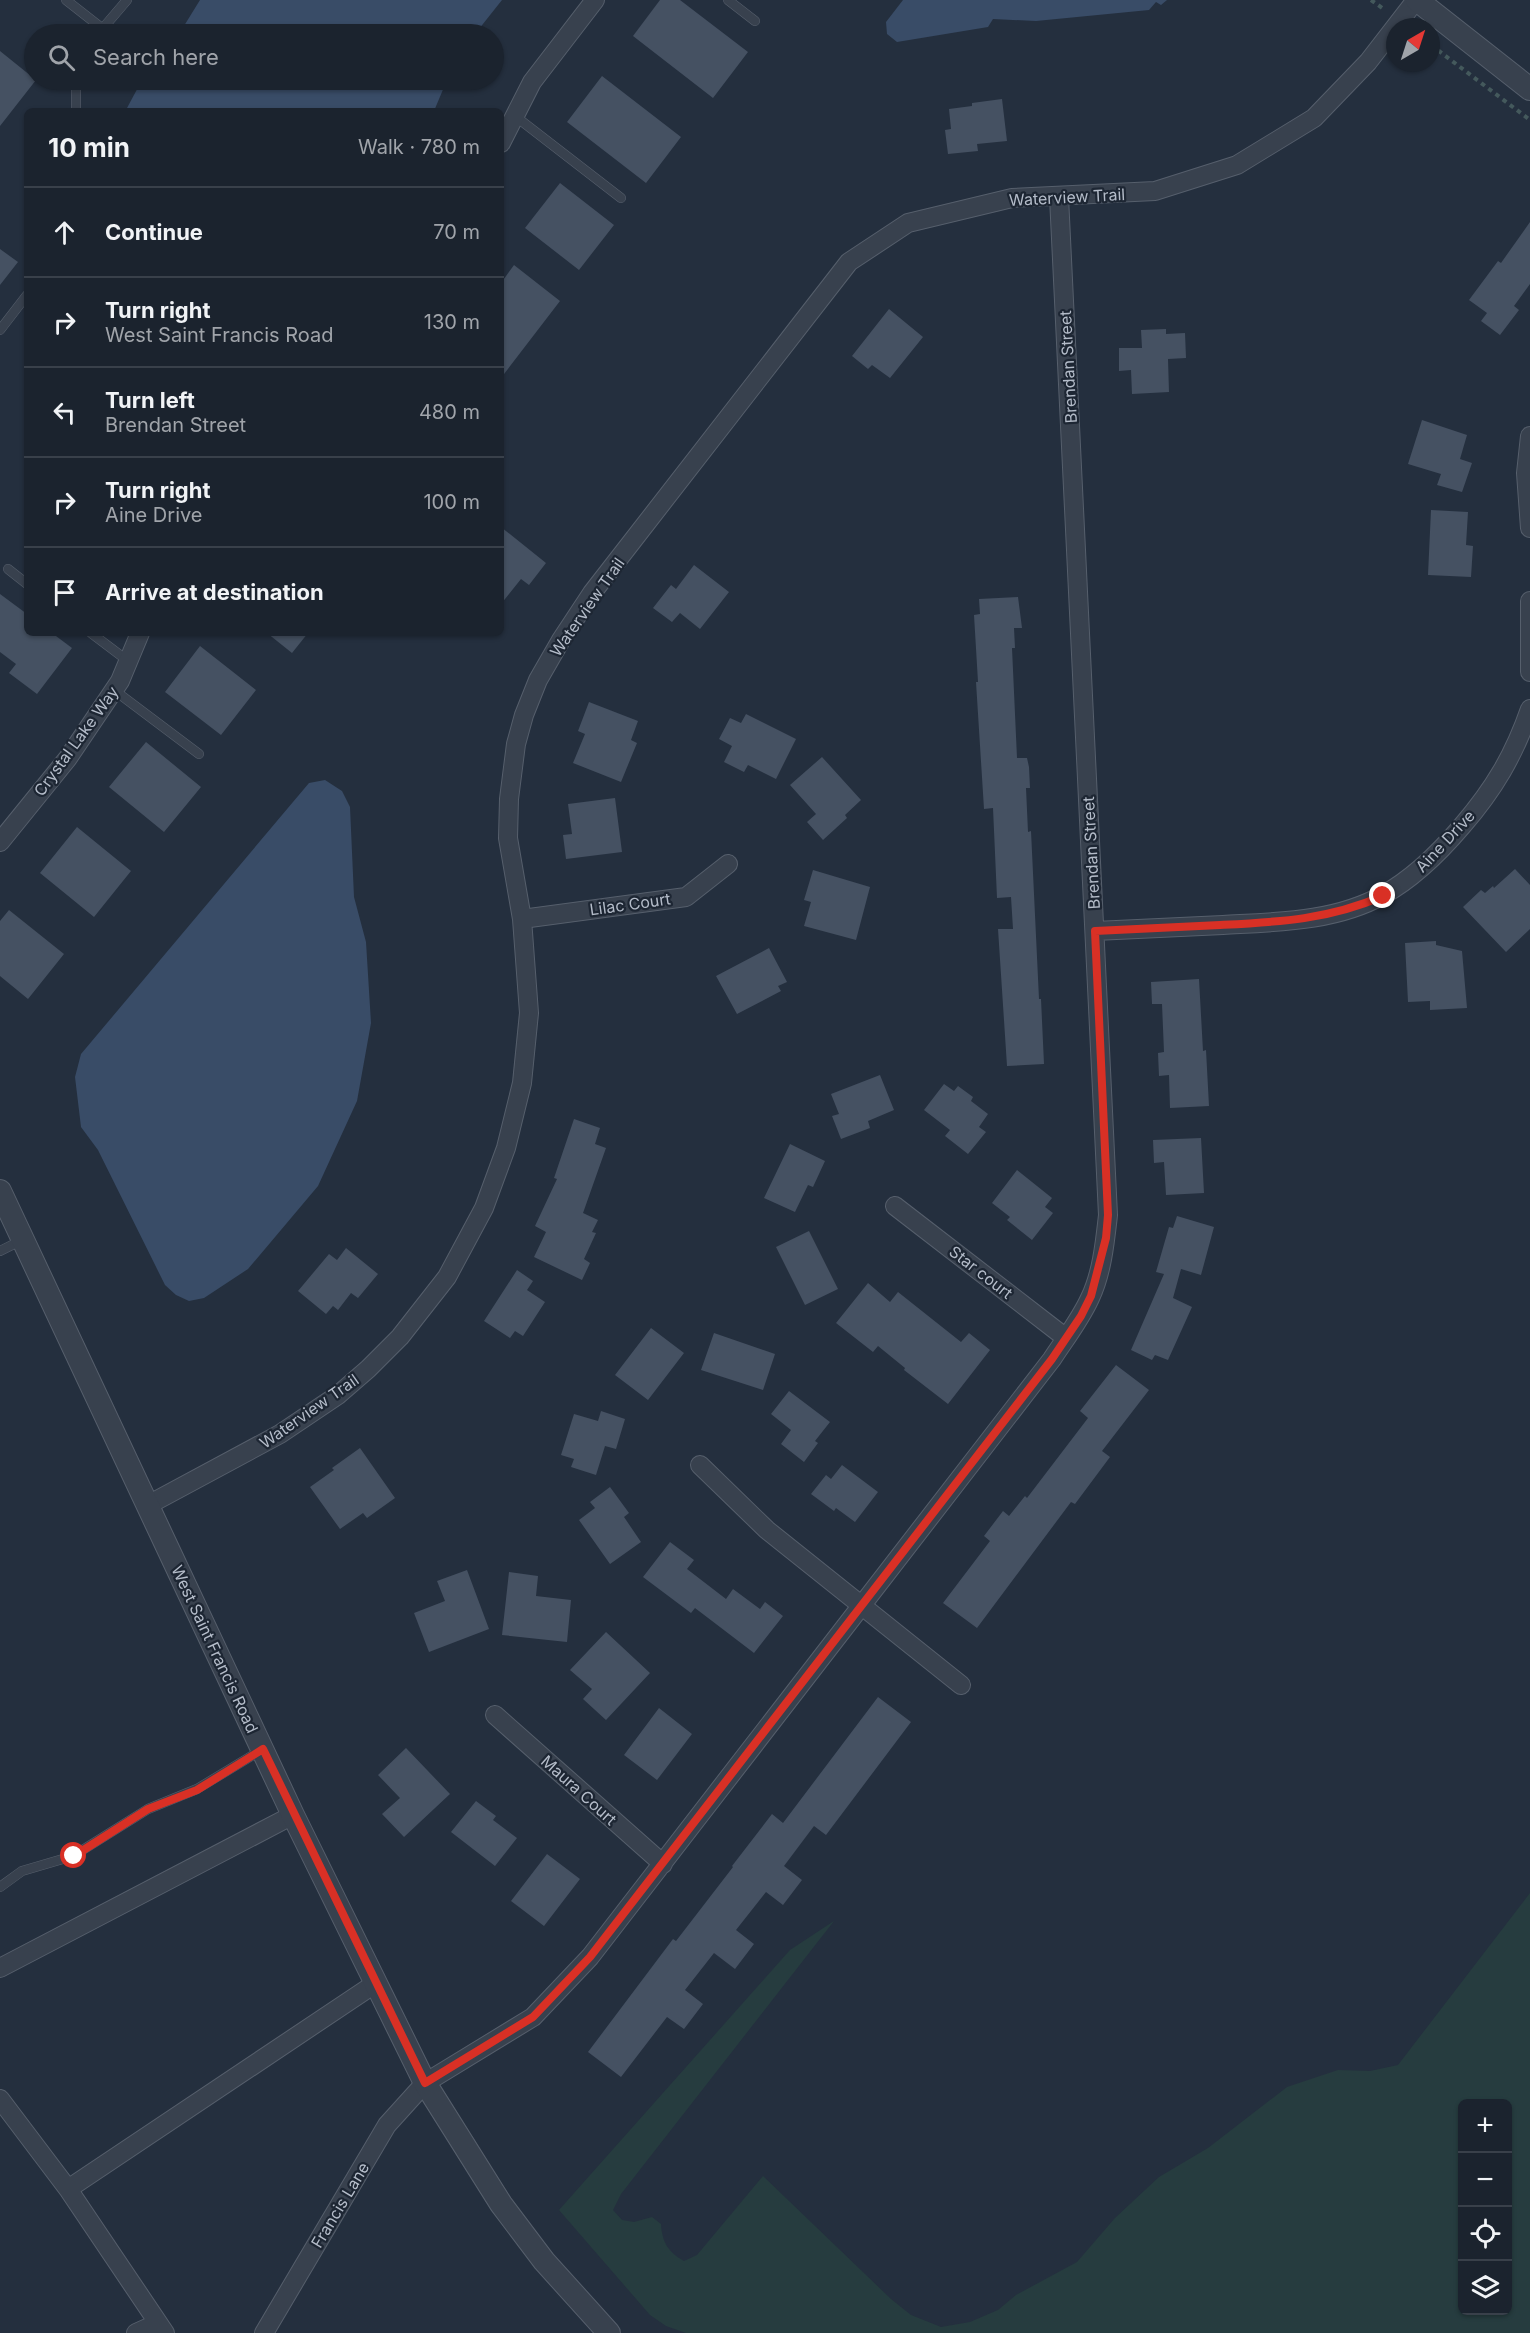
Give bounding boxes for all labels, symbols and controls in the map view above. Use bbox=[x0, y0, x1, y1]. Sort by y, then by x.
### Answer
north arrow bbox=[1386, 18, 1440, 72]
search box bbox=[24, 24, 504, 90]
icon: search bbox=[45, 41, 78, 74]
text: Search here bbox=[93, 44, 219, 70]
text: 10 min bbox=[48, 132, 130, 163]
text: Walk · 780 m bbox=[358, 135, 480, 159]
street label: Waterview Trail bbox=[1008, 184, 1126, 210]
icon: ahead bbox=[48, 216, 81, 249]
text: Continue bbox=[105, 219, 203, 245]
text: 70 m bbox=[433, 220, 480, 244]
text: Turn right bbox=[105, 297, 211, 323]
icon: right bbox=[48, 306, 81, 339]
text: 130 m bbox=[424, 310, 480, 334]
street label: Brendan Street bbox=[1055, 310, 1081, 424]
text: West Saint Francis Road bbox=[105, 323, 333, 347]
text: Turn left bbox=[105, 387, 195, 413]
icon: left bbox=[48, 396, 81, 429]
text: 480 m bbox=[419, 400, 480, 424]
text: Brendan Street bbox=[105, 413, 246, 437]
text: Turn right bbox=[105, 477, 211, 503]
icon: right bbox=[48, 486, 81, 519]
text: 100 m bbox=[423, 490, 480, 514]
text: Aine Drive bbox=[105, 503, 202, 527]
street label: Waterview Trail bbox=[545, 554, 629, 660]
icon: arrive bbox=[48, 576, 81, 609]
text: Arrive at destination bbox=[105, 579, 324, 605]
street label: Crystal Lake Way bbox=[29, 682, 123, 800]
street label: Brendan Street bbox=[1078, 796, 1104, 910]
street label: Aine Drive bbox=[1411, 806, 1479, 876]
route end bbox=[1369, 882, 1395, 908]
street label: Lilac Court bbox=[588, 888, 672, 920]
street label: Star court bbox=[945, 1241, 1017, 1303]
street label: Waterview Trail bbox=[256, 1369, 362, 1453]
street label: West Saint Francis Road bbox=[167, 1562, 263, 1736]
street label: Maura Court bbox=[537, 1751, 621, 1829]
route start bbox=[60, 1842, 86, 1868]
map controls bbox=[1458, 2099, 1512, 2315]
button: + bbox=[1458, 2099, 1512, 2153]
button: − bbox=[1458, 2153, 1512, 2207]
street label: Francis Lane bbox=[307, 2159, 373, 2251]
button: locate bbox=[1458, 2207, 1512, 2261]
button: layers bbox=[1458, 2261, 1512, 2315]

